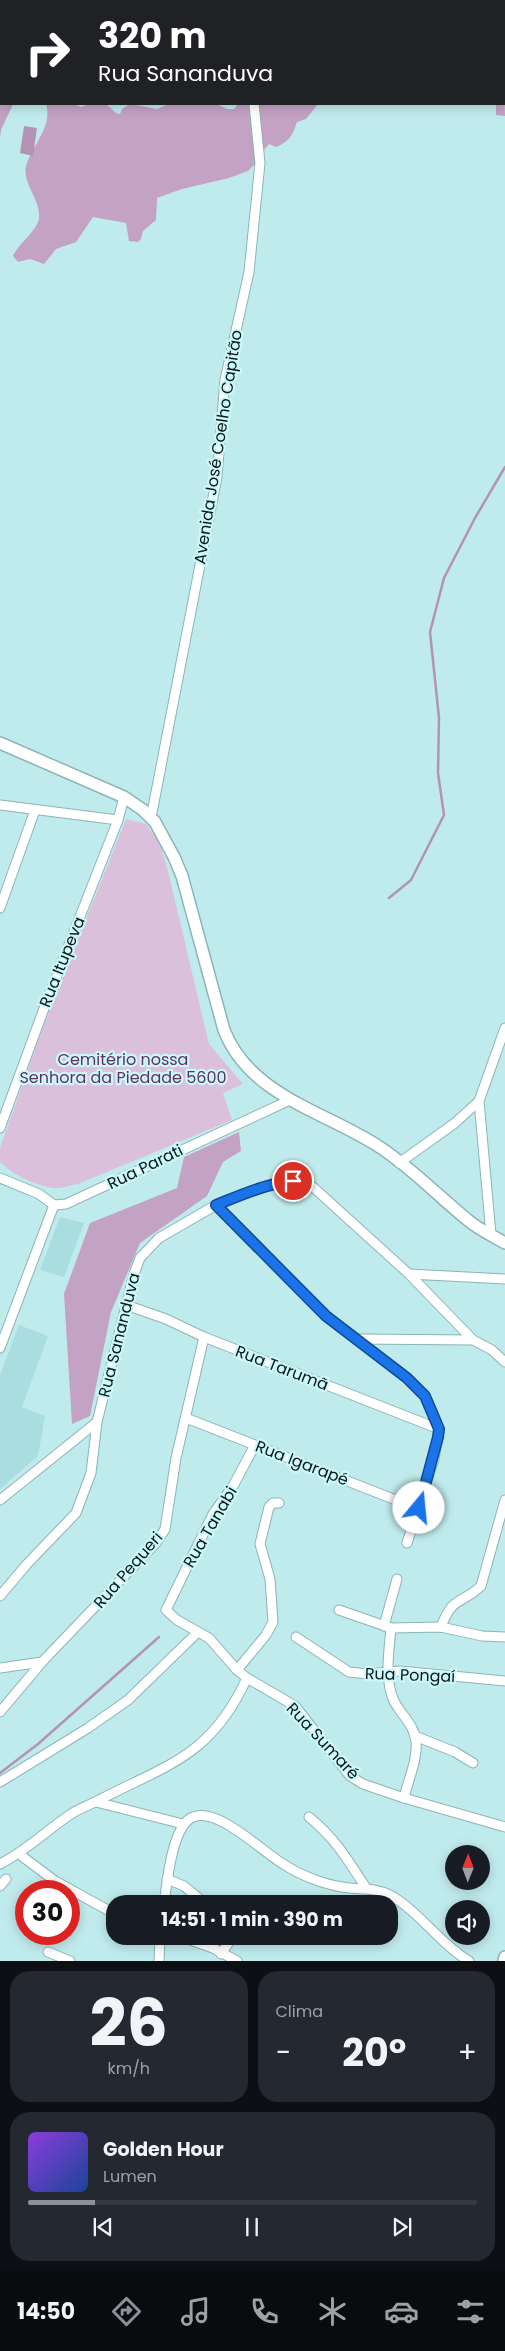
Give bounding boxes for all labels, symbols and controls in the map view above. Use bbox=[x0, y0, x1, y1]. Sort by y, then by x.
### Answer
text: 320 m bbox=[98, 11, 206, 60]
icon: right bbox=[15, 20, 80, 85]
text: Rua Sananduva bbox=[98, 58, 273, 89]
street label: Avenida José Coelho Capitão bbox=[188, 328, 248, 566]
street label: Rua Itupeva bbox=[33, 913, 91, 1011]
park label: Cemitério nossa Senhora da Piedade 5600 bbox=[19, 1048, 227, 1089]
street label: Rua Parati bbox=[103, 1139, 187, 1195]
pin bbox=[272, 1160, 314, 1202]
icon: arrive bbox=[279, 1167, 307, 1195]
street label: Rua Sananduva bbox=[92, 1270, 146, 1400]
street label: Rua Tarumã bbox=[232, 1340, 332, 1396]
street label: Rua Igarapé bbox=[252, 1435, 352, 1491]
position arrow bbox=[392, 1481, 444, 1533]
street label: Rua Tanabi bbox=[177, 1482, 243, 1572]
street label: Rua Pequeri bbox=[88, 1527, 168, 1613]
street label: Rua Pongaí bbox=[364, 1662, 456, 1688]
street label: Rua Sumaré bbox=[281, 1697, 365, 1785]
north arrow bbox=[445, 1845, 490, 1890]
map controls bbox=[445, 1845, 490, 1945]
speed limit sign: 30 bbox=[15, 1880, 80, 1945]
button: sound bbox=[445, 1900, 490, 1945]
text: 14:51 · 1 min · 390 m bbox=[161, 1906, 343, 1933]
text: 26 bbox=[89, 1978, 168, 2069]
text: Clima bbox=[276, 2000, 323, 2023]
text: 20° bbox=[342, 2026, 406, 2079]
text: − bbox=[276, 2033, 291, 2072]
text: + bbox=[458, 2033, 477, 2072]
text: km/h bbox=[107, 2057, 150, 2080]
text: Golden Hour bbox=[103, 2136, 224, 2163]
text: Lumen bbox=[103, 2165, 157, 2188]
icon: previous bbox=[89, 2213, 117, 2241]
icon: pause bbox=[238, 2213, 266, 2241]
icon: next bbox=[388, 2213, 416, 2241]
icon: directions bbox=[109, 2294, 144, 2329]
icon: music bbox=[178, 2294, 213, 2329]
icon: phone bbox=[247, 2294, 282, 2329]
icon: climate bbox=[315, 2294, 350, 2329]
icon: car bbox=[384, 2294, 419, 2329]
icon: filters bbox=[453, 2294, 488, 2329]
text: 14:50 bbox=[17, 2296, 75, 2327]

